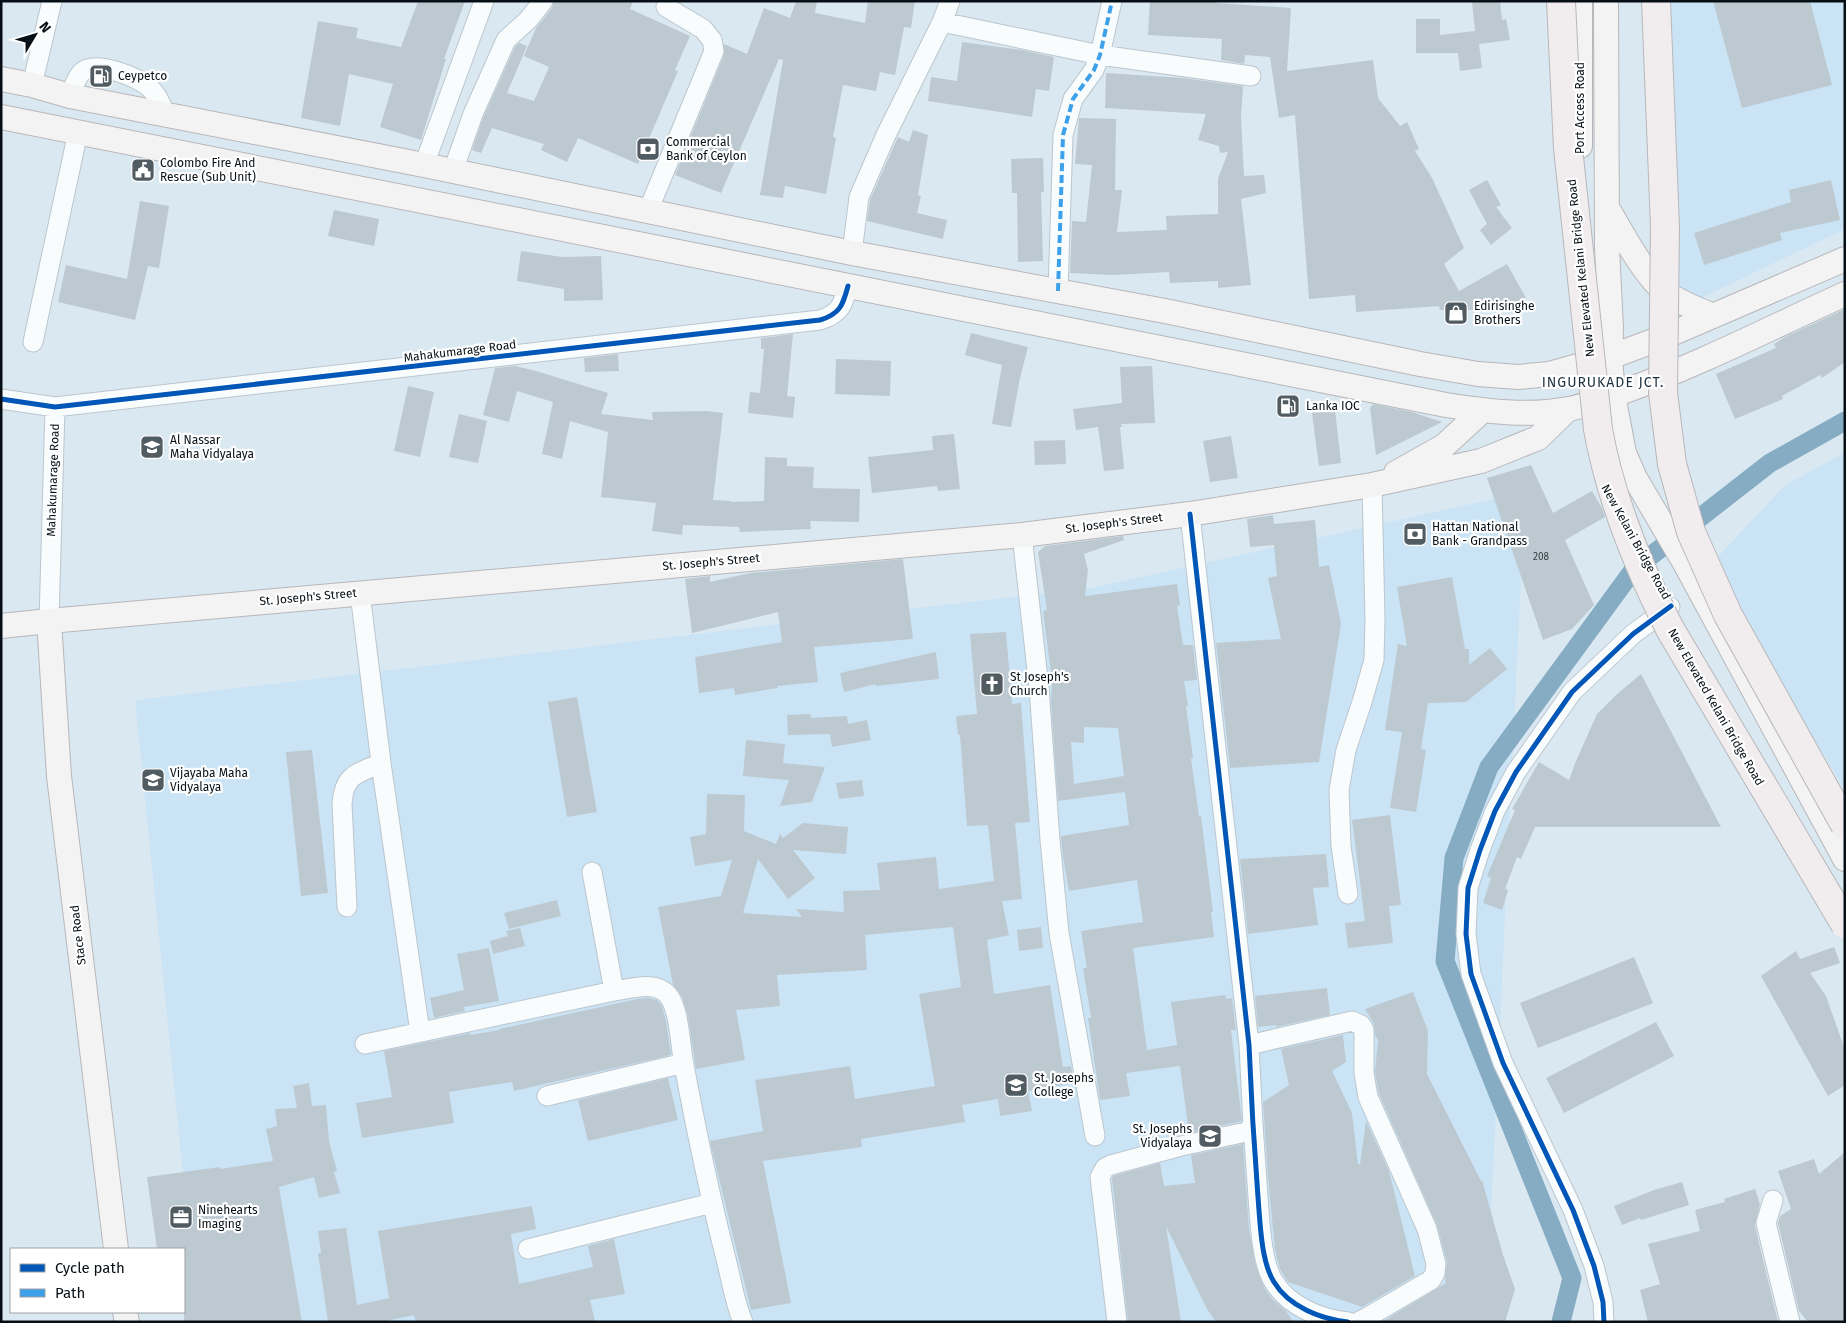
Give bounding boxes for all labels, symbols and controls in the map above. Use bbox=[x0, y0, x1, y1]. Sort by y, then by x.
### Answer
north arrow bbox=[10, 10, 60, 60]
text: N bbox=[35, 18, 54, 36]
street label: Port Access Road bbox=[1573, 62, 1587, 154]
fuel station icon: Ceypetco bbox=[88, 63, 114, 89]
place label: Ceypetco bbox=[118, 69, 167, 83]
place label: Commercial Bank of Ceylon bbox=[666, 135, 747, 163]
bank icon: Commercial Bank of Ceylon bbox=[635, 136, 661, 162]
place label: Colombo Fire And Rescue (Sub Unit) bbox=[160, 156, 256, 184]
public building icon: Colombo Fire And Rescue (Sub Unit) bbox=[130, 157, 156, 183]
street label: New Elevated Kelani Bridge Road bbox=[1565, 178, 1597, 358]
place label: Edirisinghe Brothers bbox=[1474, 299, 1535, 327]
shop icon: Edirisinghe Brothers bbox=[1443, 300, 1469, 326]
street label: Mahakumarage Road bbox=[403, 337, 517, 365]
district label: INGURUKADE JCT. bbox=[1542, 374, 1664, 391]
fuel station icon: Lanka IOC bbox=[1275, 393, 1301, 419]
place label: Lanka IOC bbox=[1306, 399, 1360, 413]
street label: Mahakumarage Road bbox=[44, 423, 62, 537]
place label: Al Nassar Maha Vidyalaya bbox=[170, 433, 254, 461]
school or university icon: Al Nassar Maha Vidyalaya bbox=[139, 434, 165, 460]
street label: New Kelani Bridge Road bbox=[1598, 482, 1674, 602]
street label: St. Joseph's Street bbox=[1065, 510, 1164, 536]
place label: Hattan National Bank - Grandpass bbox=[1432, 520, 1528, 548]
bank icon: Hattan National Bank - Grandpass bbox=[1402, 521, 1428, 547]
street label: St. Joseph's Street bbox=[662, 551, 761, 573]
house number: 208 bbox=[1533, 551, 1550, 563]
street label: St. Joseph's Street bbox=[259, 586, 358, 608]
street label: New Elevated Kelani Bridge Road bbox=[1665, 626, 1767, 788]
place label: St Joseph's Church bbox=[1010, 670, 1069, 698]
church icon: St Joseph's Church bbox=[979, 671, 1005, 697]
place label: Vijayaba Maha Vidyalaya bbox=[170, 766, 248, 794]
school or university icon: Vijayaba Maha Vidyalaya bbox=[140, 767, 166, 793]
street label: Stace Road bbox=[67, 904, 89, 966]
place label: St. Josephs College bbox=[1034, 1071, 1094, 1099]
school or university icon: St. Josephs College bbox=[1003, 1072, 1029, 1098]
place label: St. Josephs Vidyalaya bbox=[1132, 1122, 1192, 1150]
school or university icon: St. Josephs Vidyalaya bbox=[1197, 1123, 1223, 1149]
place label: Ninehearts Imaging bbox=[198, 1203, 258, 1231]
office icon: Ninehearts Imaging bbox=[168, 1204, 194, 1230]
legend bbox=[10, 1248, 185, 1313]
text: Cycle path bbox=[55, 1259, 125, 1277]
text: Path bbox=[55, 1284, 85, 1302]

